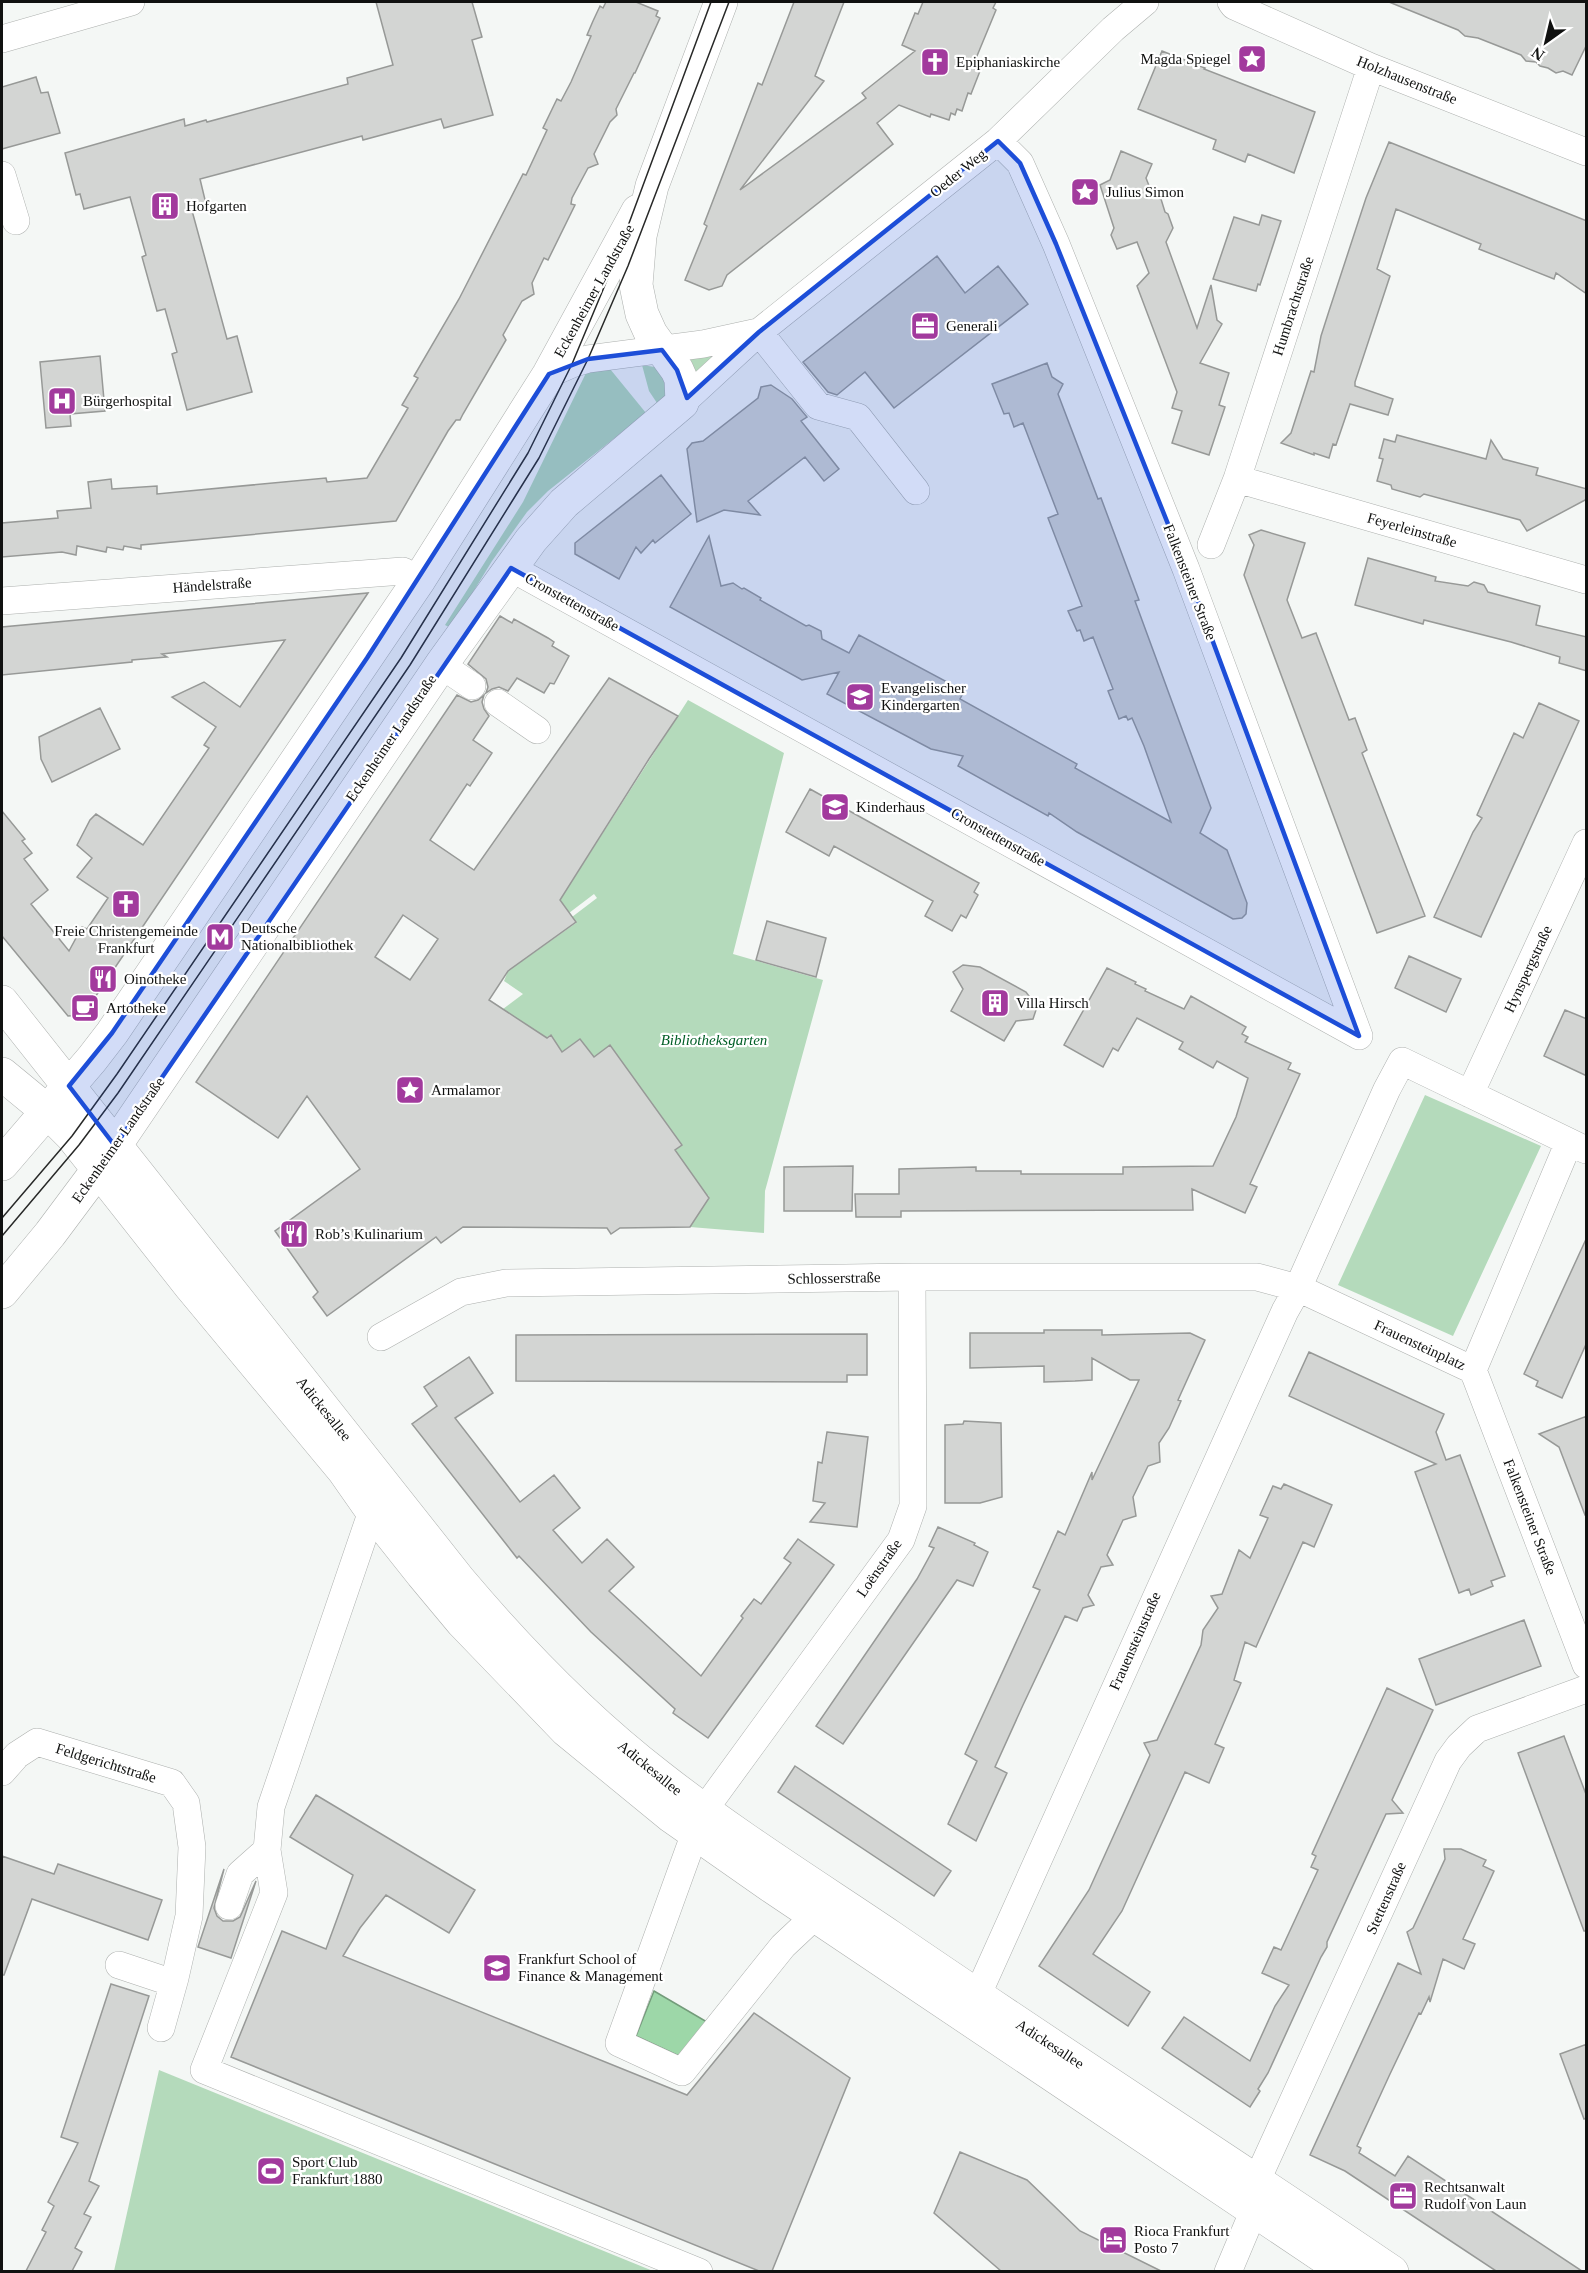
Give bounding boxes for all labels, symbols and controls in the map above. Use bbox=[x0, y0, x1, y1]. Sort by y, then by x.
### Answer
north arrow bbox=[1516, 12, 1576, 72]
place icon: Magda Spiegel bbox=[1236, 43, 1268, 75]
text: N bbox=[1528, 43, 1547, 64]
church icon: Epiphaniaskirche bbox=[919, 46, 951, 78]
place label: Magda Spiegel bbox=[1141, 51, 1231, 67]
street label: Holzhausenstraße bbox=[1355, 53, 1460, 108]
place label: Epiphaniaskirche bbox=[956, 54, 1060, 70]
street label: Oeder Weg bbox=[927, 145, 990, 200]
place icon: Julius Simon bbox=[1069, 176, 1101, 208]
place label: Julius Simon bbox=[1106, 184, 1184, 200]
building icon: Hofgarten bbox=[149, 190, 181, 222]
place label: Hofgarten bbox=[186, 198, 247, 214]
street label: Eckenheimer Landstraße bbox=[551, 221, 637, 360]
street label: Humbrachtstraße bbox=[1269, 254, 1317, 358]
office icon: Generali bbox=[909, 310, 941, 342]
place label: Generali bbox=[946, 318, 998, 334]
hospital icon: Bürgerhospital bbox=[46, 385, 78, 417]
place label: Bürgerhospital bbox=[83, 393, 172, 409]
street label: Feyerleinstraße bbox=[1365, 510, 1459, 551]
street label: Falkensteiner Straße bbox=[1161, 522, 1220, 643]
street label: Cronstettenstraße bbox=[522, 570, 622, 635]
street label: Händelstraße bbox=[172, 574, 252, 596]
street label: Eckenheimer Landstraße bbox=[343, 671, 440, 804]
place label: Evangelischer Kindergarten bbox=[881, 680, 966, 713]
school or university icon: Evangelischer Kindergarten bbox=[844, 681, 876, 713]
school or university icon: Kinderhaus bbox=[819, 791, 851, 823]
place label: Kinderhaus bbox=[856, 799, 925, 815]
street label: Cronstettenstraße bbox=[948, 805, 1048, 870]
church icon: Freie Christengemeinde Frankfurt bbox=[110, 888, 142, 920]
place label: Deutsche Nationalbibliothek bbox=[241, 920, 354, 953]
metro station icon: Deutsche Nationalbibliothek bbox=[204, 921, 236, 953]
place label: Freie Christengemeinde Frankfurt bbox=[54, 923, 198, 956]
street label: Hynspergstraße bbox=[1501, 923, 1555, 1015]
restaurant icon: Oinotheke bbox=[87, 963, 119, 995]
place label: Oinotheke bbox=[124, 971, 187, 987]
building icon: Villa Hirsch bbox=[979, 987, 1011, 1019]
cafe icon: Artotheke bbox=[69, 992, 101, 1024]
place label: Villa Hirsch bbox=[1016, 995, 1089, 1011]
place label: Artotheke bbox=[106, 1000, 166, 1016]
park label: Bibliotheksgarten bbox=[661, 1032, 767, 1048]
street label: Eckenheimer Landstraße bbox=[69, 1074, 168, 1206]
place icon: Armalamor bbox=[394, 1074, 426, 1106]
place label: Armalamor bbox=[431, 1082, 500, 1098]
restaurant icon: Rob’s Kulinarium bbox=[278, 1218, 310, 1250]
place label: Rob’s Kulinarium bbox=[315, 1226, 423, 1242]
street label: Schlosserstraße bbox=[787, 1269, 881, 1287]
street label: Frauensteinplatz bbox=[1372, 1317, 1469, 1373]
street label: Adickesallee bbox=[293, 1374, 355, 1444]
street label: Falkensteiner Straße bbox=[1501, 1457, 1560, 1578]
street label: Loënstraße bbox=[853, 1536, 905, 1600]
street label: Frauensteinstraße bbox=[1106, 1589, 1164, 1693]
street label: Adickesallee bbox=[615, 1737, 685, 1799]
street label: Feldgerichtstraße bbox=[54, 1740, 158, 1786]
street label: Stettenstraße bbox=[1363, 1859, 1409, 1937]
place label: Frankfurt School of Finance & Management bbox=[518, 1951, 664, 1984]
school or university icon: Frankfurt School of Finance & Management bbox=[481, 1952, 513, 1984]
street label: Adickesallee bbox=[1013, 2016, 1087, 2072]
place label: Sport Club Frankfurt 1880 bbox=[292, 2154, 382, 2187]
sports icon: Sport Club Frankfurt 1880 bbox=[255, 2155, 287, 2187]
place label: Rechtsanwalt Rudolf von Laun bbox=[1424, 2179, 1527, 2212]
office icon: Rechtsanwalt Rudolf von Laun bbox=[1387, 2180, 1419, 2212]
place label: Rioca Frankfurt Posto 7 bbox=[1134, 2223, 1230, 2256]
hotel icon: Rioca Frankfurt Posto 7 bbox=[1097, 2224, 1129, 2256]

